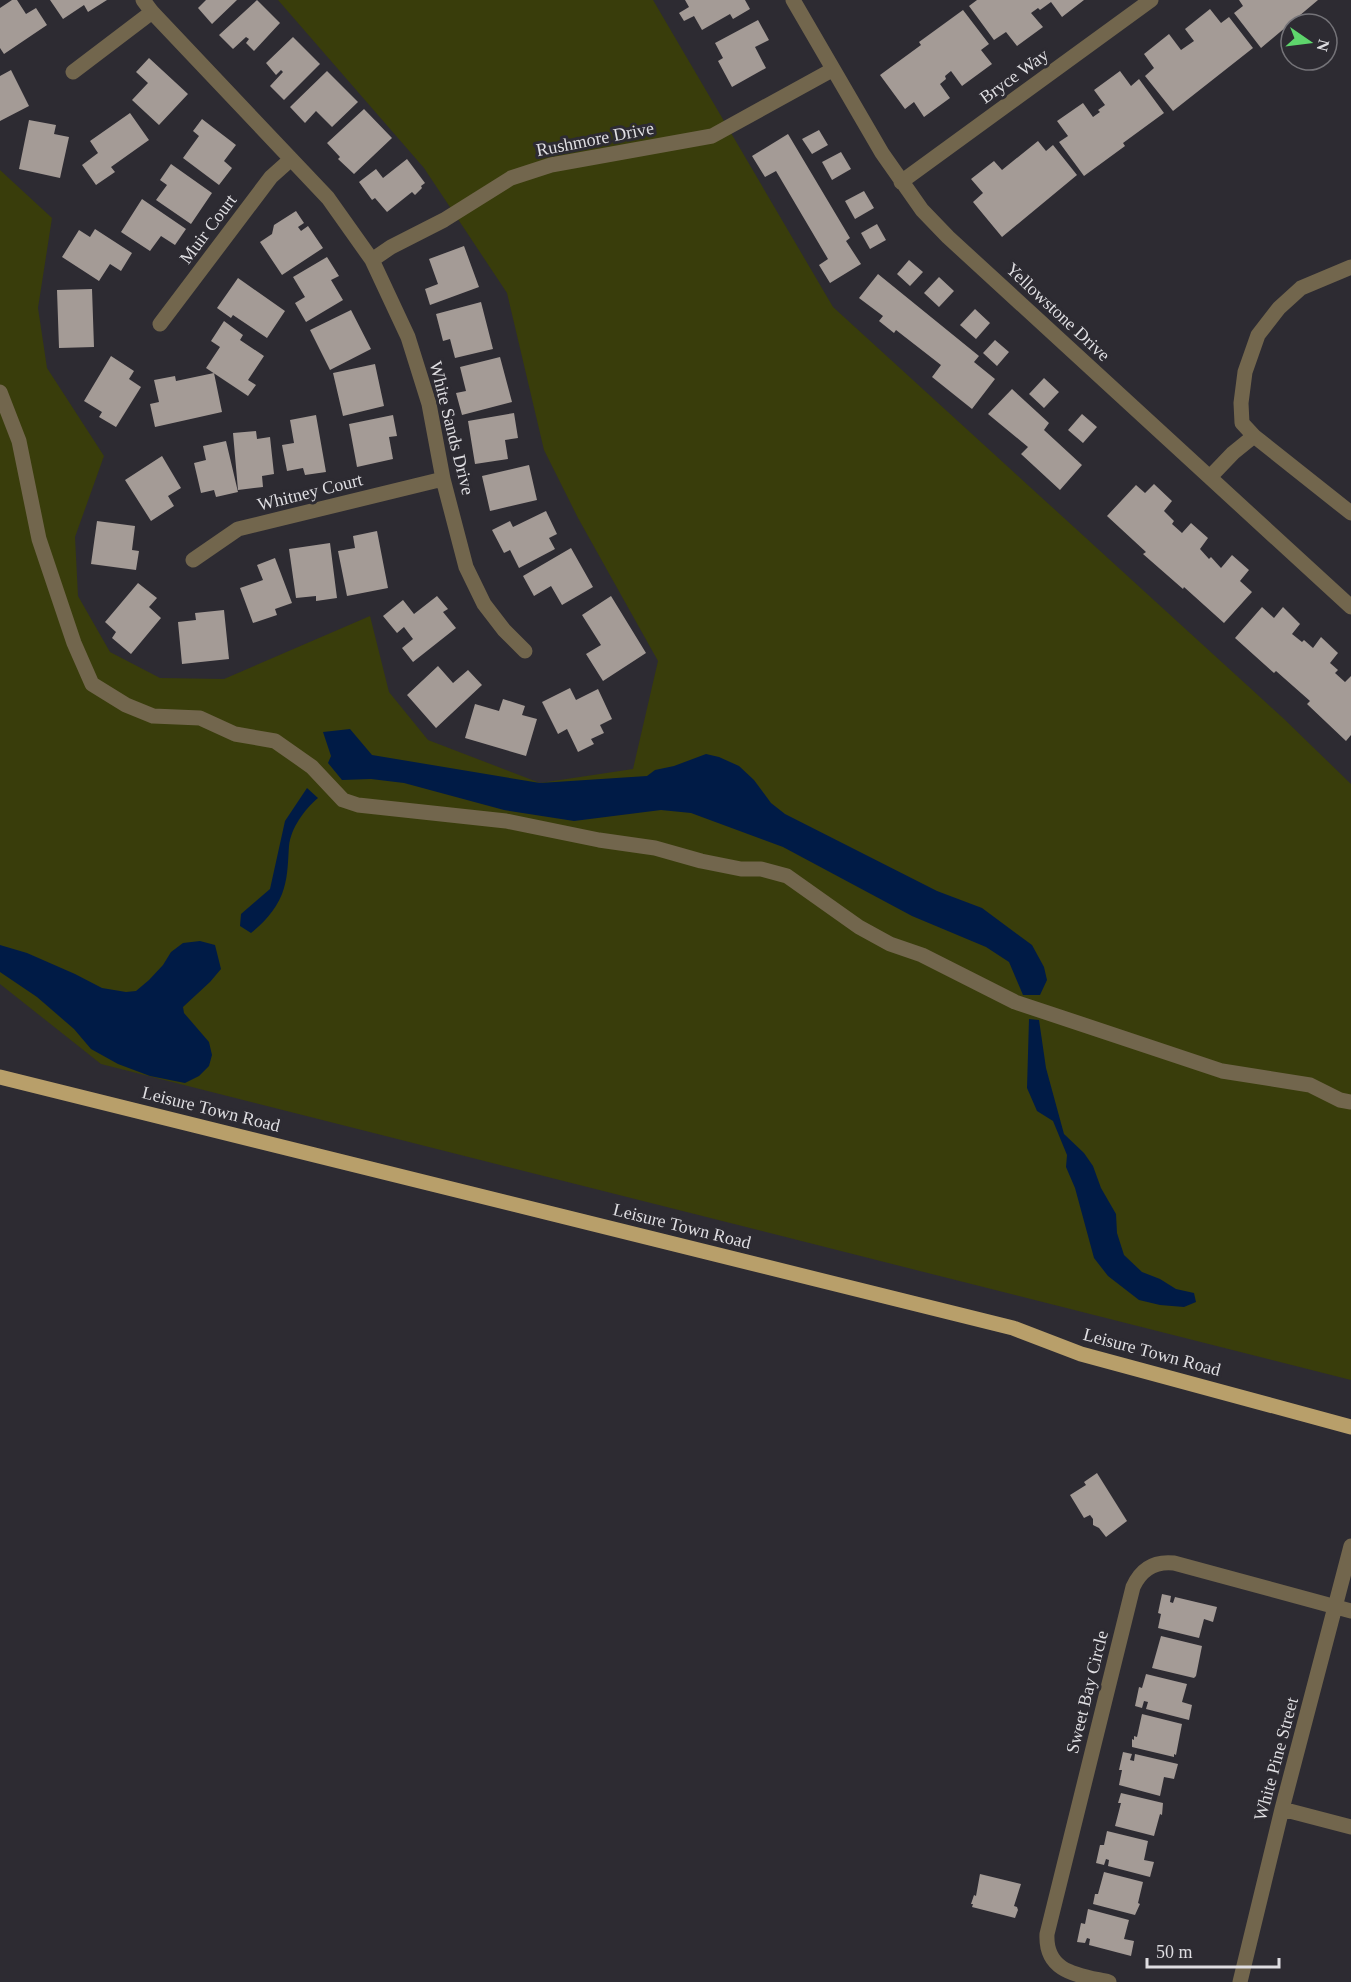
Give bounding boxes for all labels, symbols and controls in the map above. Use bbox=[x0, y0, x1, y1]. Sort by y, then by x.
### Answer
north arrow bbox=[1279, 12, 1339, 72]
text: N bbox=[1313, 38, 1333, 54]
street label: Bryce Way bbox=[976, 44, 1052, 108]
street label: Rushmore Drive bbox=[534, 118, 656, 160]
street label: Muir Court bbox=[175, 190, 241, 268]
street label: Yellowstone Drive bbox=[1002, 259, 1114, 365]
street label: White Sands Drive bbox=[426, 359, 478, 497]
street label: Whitney Court bbox=[255, 469, 365, 515]
street label: Leisure Town Road bbox=[140, 1082, 282, 1136]
street label: Leisure Town Road bbox=[611, 1199, 753, 1253]
street label: Leisure Town Road bbox=[1081, 1324, 1223, 1380]
street label: Sweet Bay Circle bbox=[1062, 1628, 1112, 1756]
street label: White Pine Street bbox=[1250, 1695, 1302, 1823]
scale bar bbox=[1147, 1931, 1279, 1969]
text: 50 m bbox=[1156, 1942, 1193, 1962]

